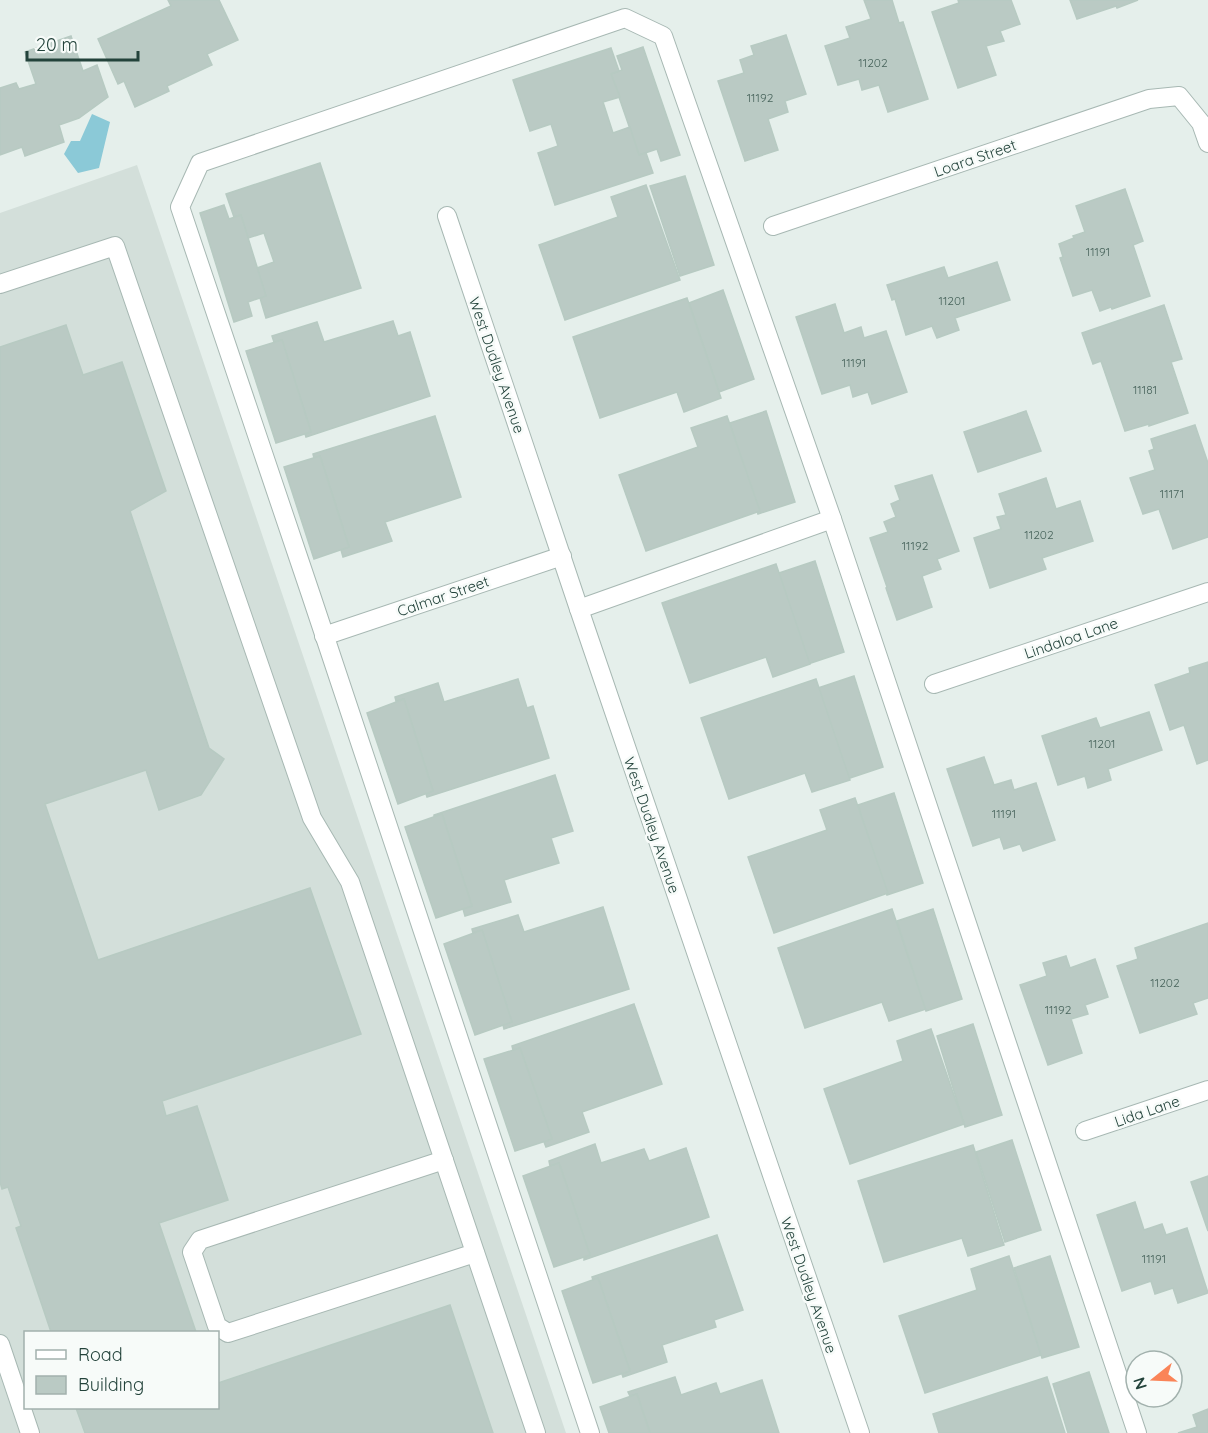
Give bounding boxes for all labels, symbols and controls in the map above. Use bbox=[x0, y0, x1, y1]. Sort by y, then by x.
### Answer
scale bar bbox=[27, 24, 138, 62]
text: 20 m bbox=[36, 33, 78, 56]
house number: 11202 bbox=[858, 55, 888, 70]
house number: 11192 bbox=[747, 90, 774, 105]
street label: Loara Street bbox=[931, 135, 1019, 181]
house number: 11191 bbox=[1086, 244, 1110, 259]
house number: 11201 bbox=[938, 293, 966, 308]
street label: West Dudley Avenue bbox=[465, 294, 529, 436]
house number: 11191 bbox=[842, 355, 866, 370]
house number: 11181 bbox=[1133, 382, 1157, 397]
house number: 11171 bbox=[1160, 486, 1184, 501]
house number: 11202 bbox=[1024, 527, 1054, 542]
house number: 11192 bbox=[902, 538, 929, 553]
street label: Calmar Street bbox=[395, 571, 491, 621]
street label: Lindaloa Lane bbox=[1022, 613, 1120, 663]
house number: 11201 bbox=[1088, 736, 1116, 751]
street label: West Dudley Avenue bbox=[620, 754, 684, 896]
house number: 11191 bbox=[992, 806, 1016, 821]
house number: 11202 bbox=[1150, 975, 1180, 990]
house number: 11192 bbox=[1045, 1002, 1072, 1017]
street label: Lida Lane bbox=[1112, 1091, 1182, 1131]
street label: West Dudley Avenue bbox=[777, 1214, 841, 1356]
house number: 11191 bbox=[1142, 1251, 1166, 1266]
legend bbox=[24, 1331, 219, 1409]
text: Road bbox=[78, 1343, 123, 1366]
north arrow bbox=[1124, 1349, 1184, 1409]
text: Building bbox=[78, 1373, 144, 1396]
text: N bbox=[1128, 1375, 1151, 1392]

